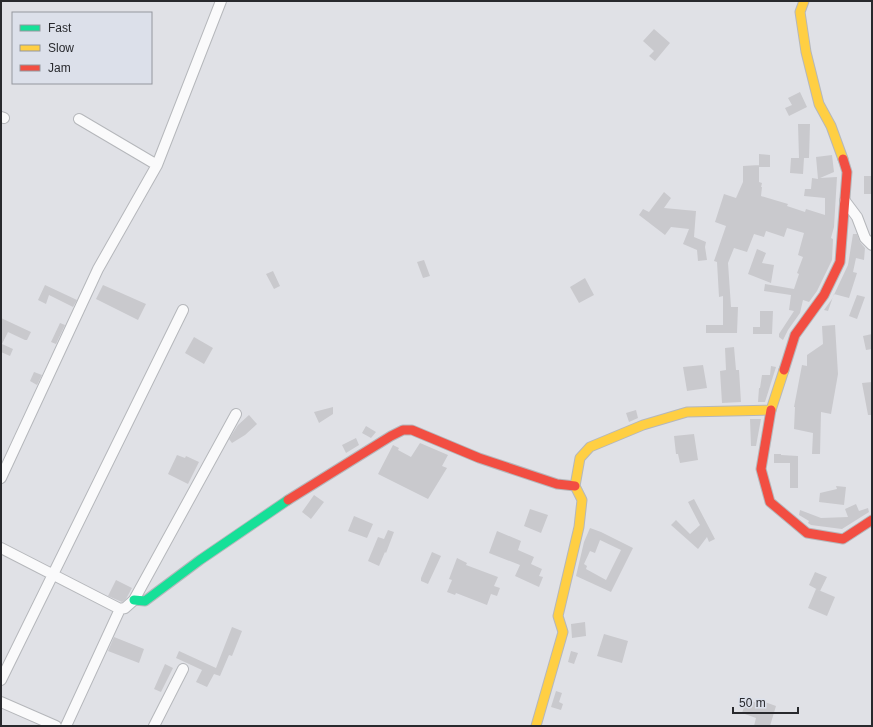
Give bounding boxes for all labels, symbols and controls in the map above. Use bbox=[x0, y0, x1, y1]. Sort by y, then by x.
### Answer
legend bbox=[12, 12, 152, 84]
text: Fast bbox=[48, 21, 72, 35]
text: Slow bbox=[48, 41, 74, 55]
text: Jam bbox=[48, 61, 71, 75]
scale bar bbox=[733, 689, 798, 715]
text: 50 m bbox=[739, 696, 766, 710]

